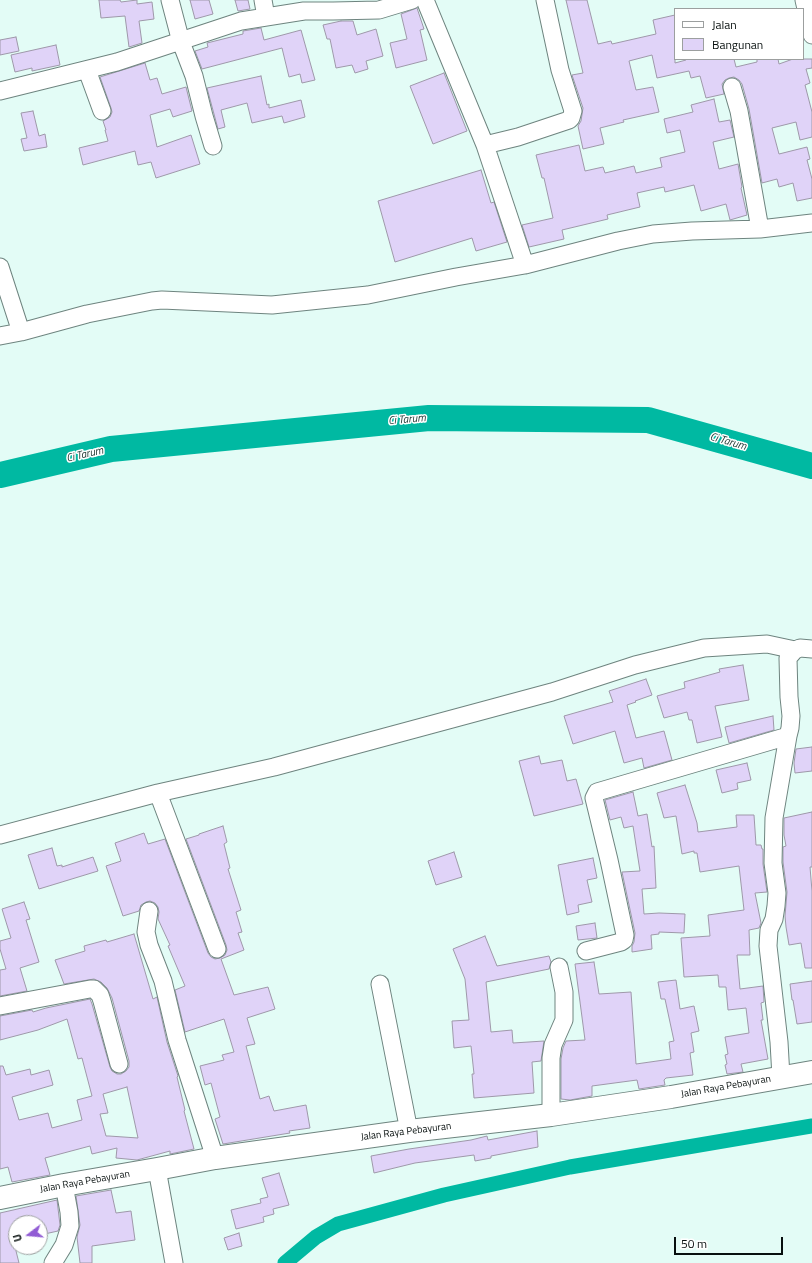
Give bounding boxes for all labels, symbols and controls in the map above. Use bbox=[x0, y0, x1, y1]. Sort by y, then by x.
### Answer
legend bbox=[674, 8, 804, 60]
text: Jalan bbox=[712, 15, 737, 34]
text: Bangunan bbox=[712, 35, 763, 54]
water label: Ci Tarum bbox=[388, 412, 426, 428]
water label: Ci Tarum bbox=[708, 430, 748, 454]
water label: Ci Tarum bbox=[65, 444, 105, 466]
street label: Jalan Raya Pebayuran bbox=[680, 1073, 772, 1101]
street label: Jalan Raya Pebayuran bbox=[360, 1120, 452, 1144]
street label: Jalan Raya Pebayuran bbox=[39, 1168, 131, 1196]
north arrow bbox=[8, 1215, 48, 1255]
scale bar bbox=[676, 1229, 785, 1255]
text: U bbox=[9, 1232, 26, 1244]
text: 50 m bbox=[681, 1234, 707, 1253]

